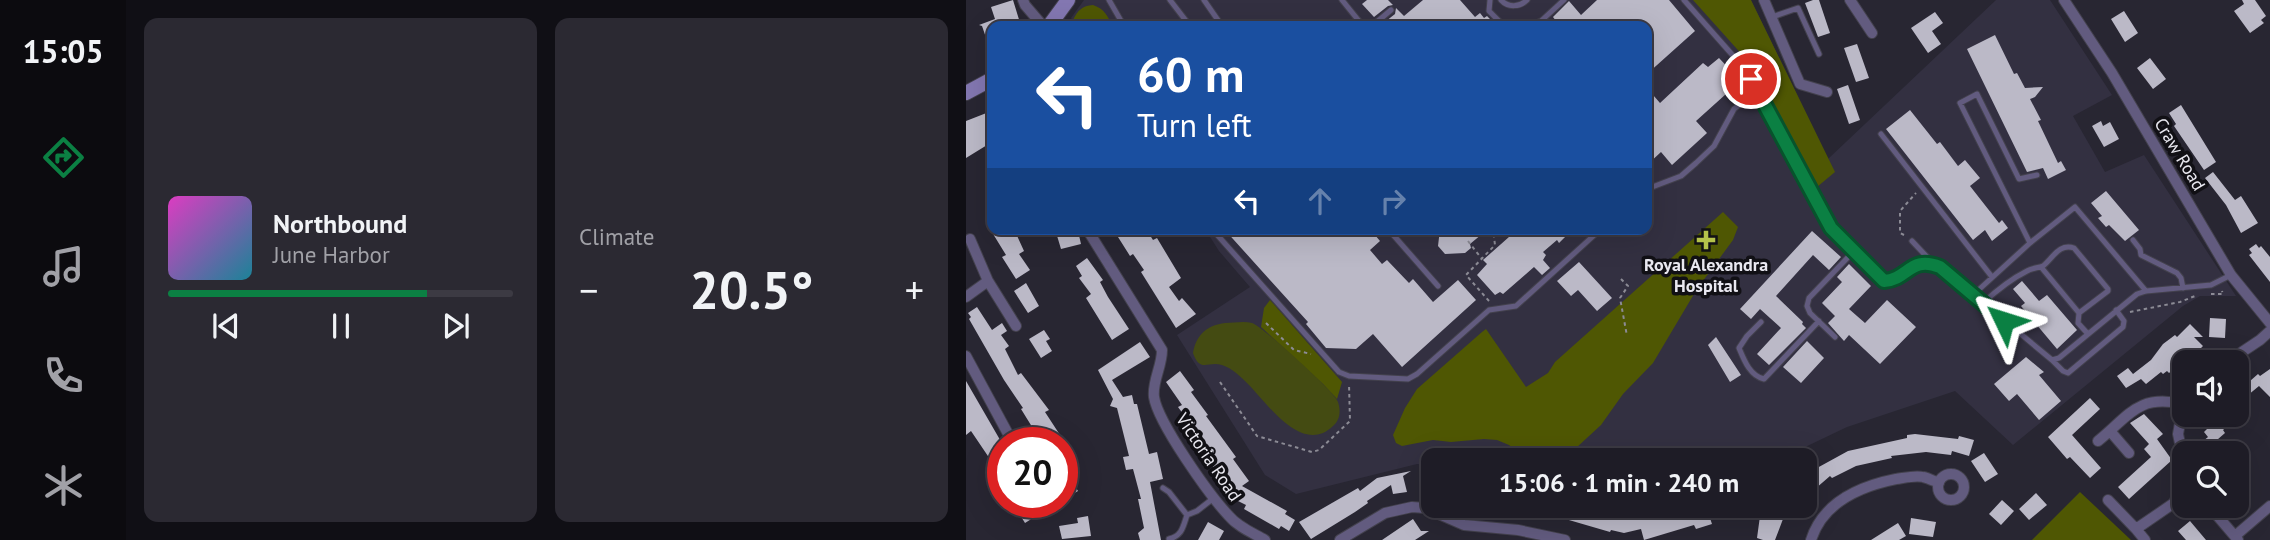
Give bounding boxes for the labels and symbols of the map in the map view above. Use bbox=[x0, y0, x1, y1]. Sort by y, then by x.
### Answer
pin bbox=[1721, 49, 1781, 109]
street label: Craw Road bbox=[2149, 113, 2211, 195]
marker: Royal Alexandra Hospital bbox=[1696, 230, 1716, 250]
place label: Royal Alexandra Hospital bbox=[1644, 253, 1768, 297]
position arrow bbox=[1967, 284, 2041, 358]
street label: Victoria Road bbox=[1171, 408, 1247, 506]
speed limit sign: 20 bbox=[987, 427, 1078, 518]

